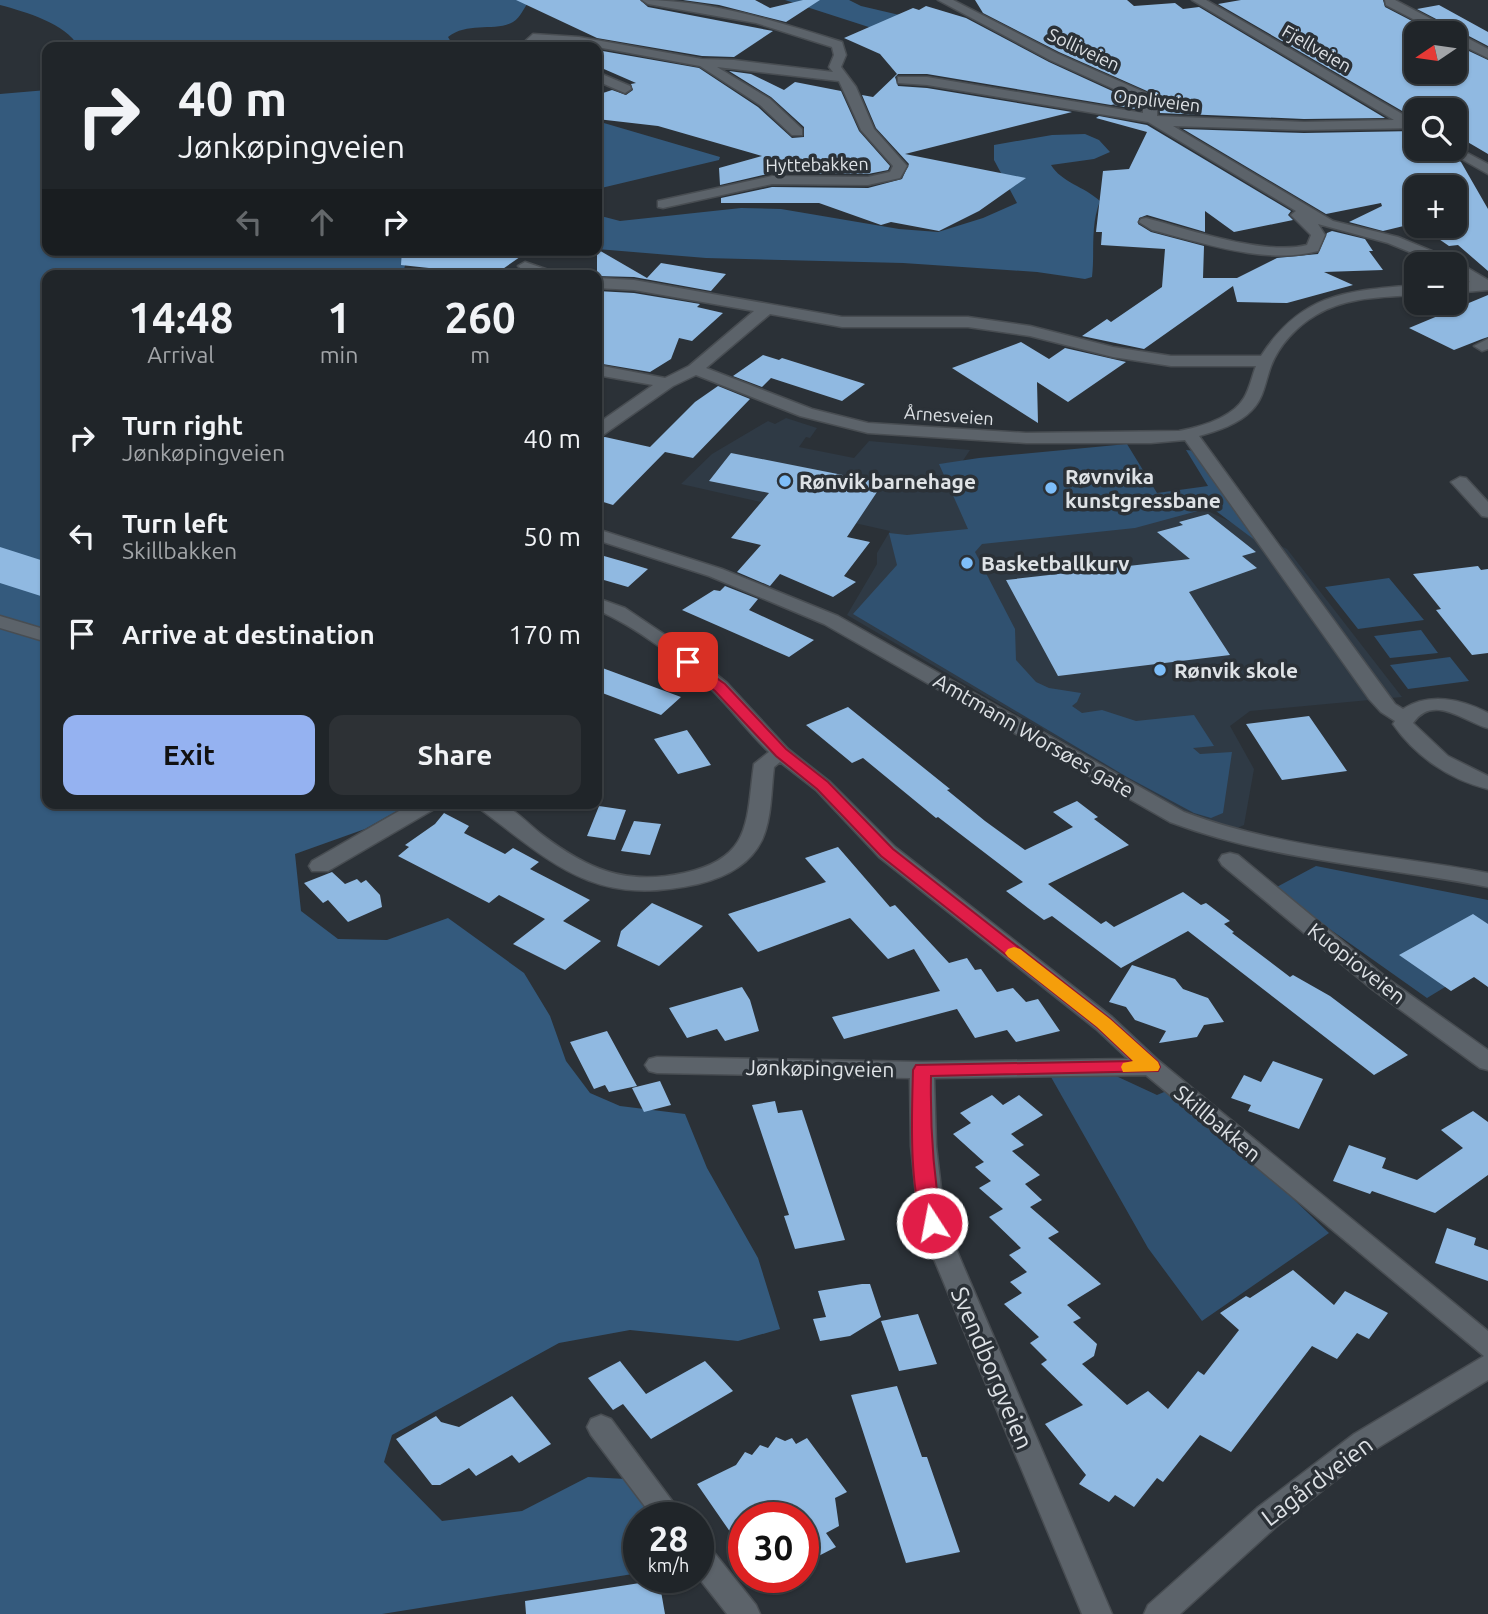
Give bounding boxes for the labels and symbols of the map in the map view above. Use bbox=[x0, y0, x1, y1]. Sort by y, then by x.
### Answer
street label: Fjellveien bbox=[1279, 20, 1355, 76]
north arrow bbox=[1404, 21, 1466, 84]
street label: Solliveien bbox=[1045, 24, 1123, 74]
street label: Oppliveien bbox=[1112, 85, 1202, 115]
street label: Hyttebakken bbox=[765, 153, 869, 175]
street label: Årnesveien bbox=[903, 402, 995, 428]
place label: Røvnvika kunstgressbane bbox=[1065, 464, 1221, 512]
place label: Rønvik barnehage bbox=[799, 469, 976, 493]
marker: Rønvik barnehage bbox=[777, 473, 793, 489]
marker: Røvnvika kunstgressbane bbox=[1043, 480, 1059, 496]
place label: Basketballkurv bbox=[981, 551, 1130, 575]
marker: Basketballkurv bbox=[959, 555, 975, 571]
pin bbox=[658, 632, 718, 692]
place label: Rønvik skole bbox=[1174, 658, 1298, 682]
marker: Rønvik skole bbox=[1152, 662, 1168, 678]
street label: Amtmann Worsøes gate bbox=[930, 668, 1138, 802]
street label: Kuopioveien bbox=[1303, 917, 1411, 1009]
street label: Jønkøpingveien bbox=[745, 1055, 895, 1081]
street label: Skillbakken bbox=[1170, 1080, 1266, 1166]
position arrow bbox=[895, 1186, 969, 1260]
street label: Svendborgveien bbox=[946, 1283, 1038, 1453]
street label: Lagårdveien bbox=[1256, 1431, 1378, 1531]
speed limit sign: 30 bbox=[728, 1502, 819, 1593]

